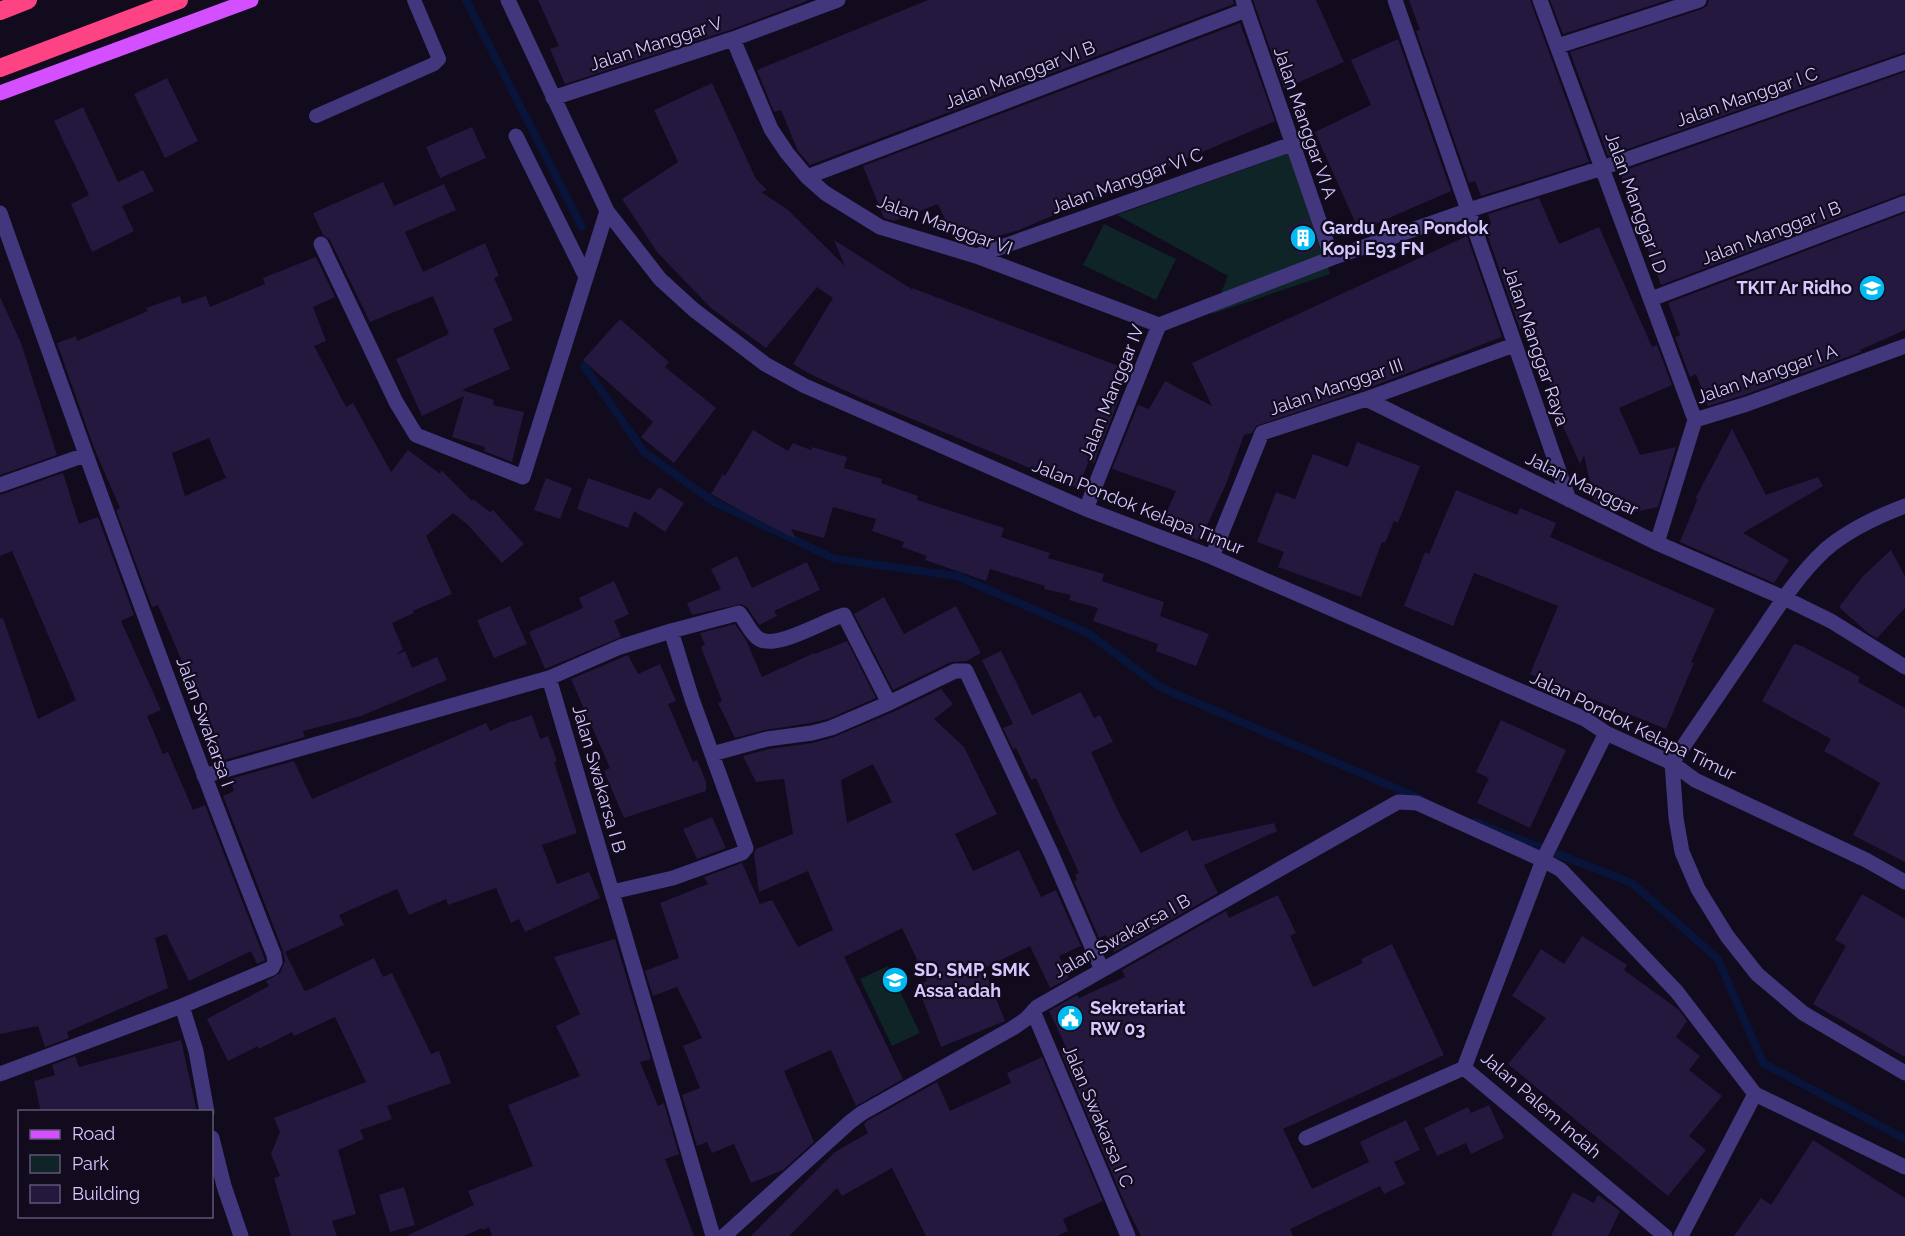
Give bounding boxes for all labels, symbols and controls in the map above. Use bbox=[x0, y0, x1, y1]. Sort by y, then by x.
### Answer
street label: Jalan Manggar V bbox=[587, 12, 725, 75]
street label: Jalan Manggar VI B bbox=[942, 36, 1098, 113]
street label: Jalan Manggar VI A bbox=[1270, 44, 1341, 201]
street label: Jalan Manggar I C bbox=[1673, 62, 1820, 131]
street label: Jalan Manggar I D bbox=[1601, 129, 1672, 276]
street label: Jalan Manggar VI C bbox=[1048, 143, 1205, 218]
street label: Jalan Manggar VI bbox=[875, 190, 1016, 259]
street label: Jalan Manggar I B bbox=[1698, 196, 1844, 269]
place label: Gardu Area Pondok Kopi E93 FN bbox=[1322, 217, 1489, 259]
building icon: Gardu Area Pondok Kopi E93 FN bbox=[1288, 223, 1318, 253]
street label: Jalan Manggar Raya bbox=[1499, 263, 1574, 428]
school or university icon: TKIT Ar Ridho bbox=[1857, 273, 1887, 303]
place label: TKIT Ar Ridho bbox=[1736, 277, 1852, 298]
street label: Jalan Manggar IV bbox=[1075, 321, 1148, 462]
street label: Jalan Manggar I A bbox=[1694, 340, 1840, 407]
street label: Jalan Manggar III bbox=[1266, 354, 1405, 419]
street label: Jalan Manggar bbox=[1523, 447, 1642, 520]
street label: Jalan Pondok Kelapa Timur bbox=[1029, 454, 1248, 559]
street label: Jalan Swakarsa I bbox=[172, 654, 239, 789]
street label: Jalan Pondok Kelapa Timur bbox=[1527, 667, 1740, 785]
street label: Jalan Swakarsa I B bbox=[568, 703, 631, 855]
street label: Jalan Swakarsa I B bbox=[1050, 889, 1194, 982]
place label: SD, SMP, SMK Assa'adah bbox=[914, 959, 1031, 1001]
school or university icon: SD, SMP, SMK Assa'adah bbox=[880, 965, 910, 995]
place label: Sekretariat RW 03 bbox=[1090, 997, 1185, 1039]
public building icon: Sekretariat RW 03 bbox=[1055, 1003, 1085, 1033]
street label: Jalan Swakarsa I C bbox=[1059, 1041, 1138, 1190]
street label: Jalan Palem Indah bbox=[1477, 1047, 1606, 1162]
legend bbox=[18, 1110, 213, 1218]
text: Road bbox=[72, 1123, 115, 1144]
text: Park bbox=[72, 1153, 109, 1174]
text: Building bbox=[72, 1183, 140, 1204]

